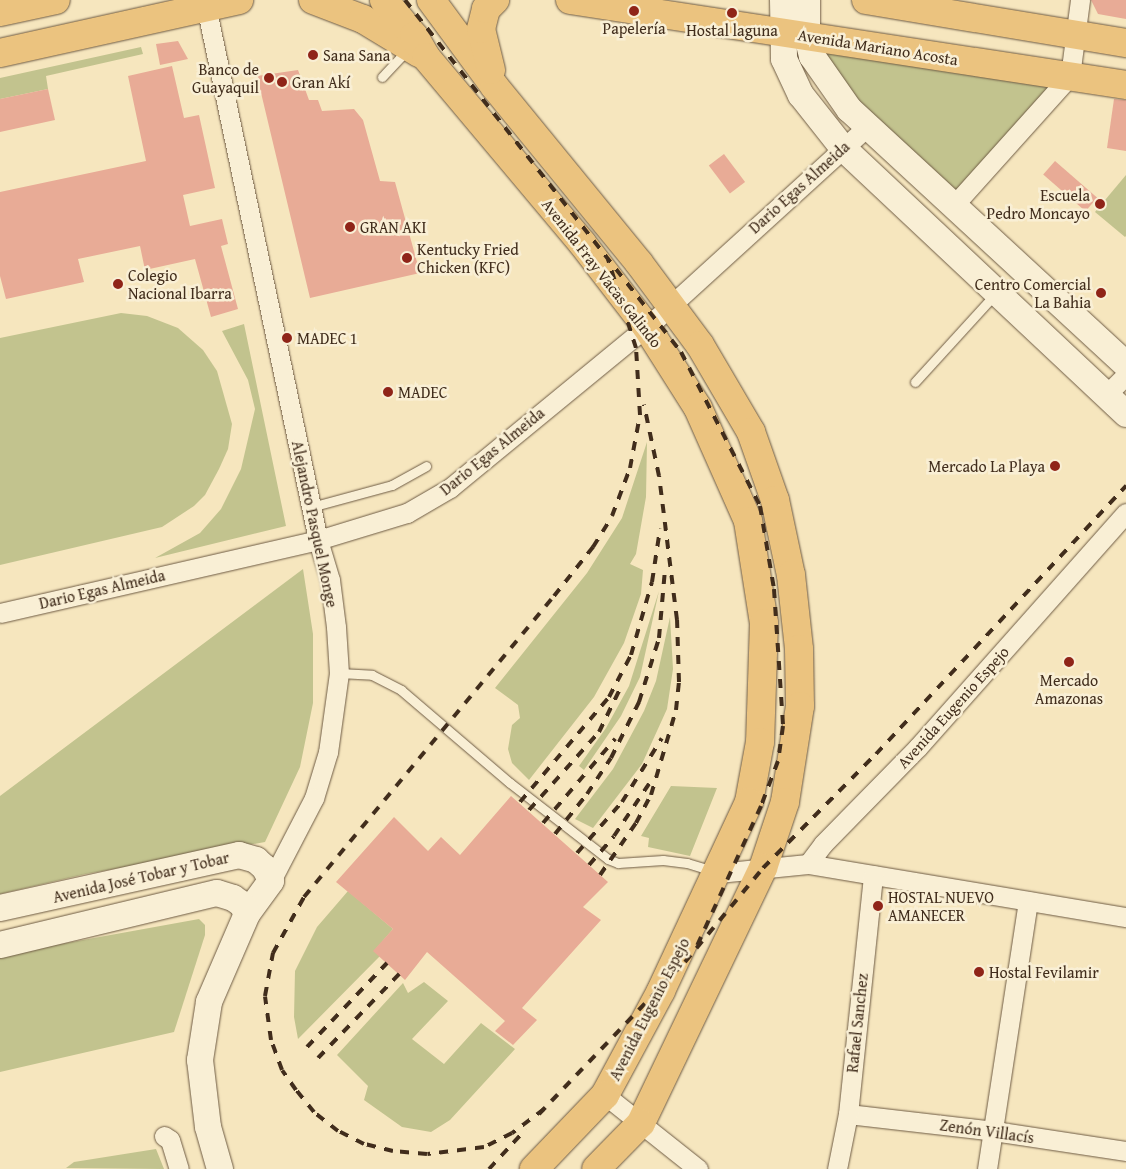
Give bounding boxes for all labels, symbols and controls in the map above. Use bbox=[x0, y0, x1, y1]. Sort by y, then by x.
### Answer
marker: Papelería bbox=[628, 5, 640, 17]
marker: Hostal laguna bbox=[726, 7, 738, 19]
place label: Papelería bbox=[603, 18, 665, 38]
place label: Hostal laguna bbox=[686, 20, 778, 40]
street label: Avenida Mariano Acosta bbox=[797, 25, 959, 69]
place label: Sana Sana bbox=[323, 45, 390, 65]
marker: Sana Sana bbox=[307, 49, 319, 61]
place label: Banco de Guayaquil bbox=[192, 59, 259, 97]
marker: Banco de Guayaquil bbox=[263, 72, 275, 84]
place label: Gran Akí bbox=[292, 72, 350, 92]
marker: Gran Akí bbox=[276, 76, 288, 88]
street label: Dario Egas Almeida bbox=[745, 137, 853, 237]
place label: Escuela Pedro Moncayo bbox=[987, 185, 1090, 223]
street label: Avenida Fray Vacas Galindo bbox=[538, 195, 666, 351]
marker: Escuela Pedro Moncayo bbox=[1094, 198, 1106, 210]
place label: GRAN AKI bbox=[360, 217, 426, 237]
marker: GRAN AKI bbox=[344, 221, 356, 233]
place label: Kentucky Fried Chicken (KFC) bbox=[417, 239, 519, 277]
marker: Kentucky Fried Chicken (KFC) bbox=[401, 252, 413, 264]
place label: Colegio Nacional Ibarra bbox=[128, 265, 232, 303]
place label: Centro Comercial La Bahia bbox=[975, 274, 1091, 312]
marker: Colegio Nacional Ibarra bbox=[112, 278, 124, 290]
marker: Centro Comercial La Bahia bbox=[1095, 287, 1107, 299]
place label: MADEC 1 bbox=[297, 328, 358, 348]
marker: MADEC 1 bbox=[281, 332, 293, 344]
place label: MADEC bbox=[398, 382, 447, 402]
marker: MADEC bbox=[382, 386, 394, 398]
street label: Dario Egas Almeida bbox=[436, 403, 548, 499]
street label: Alejandro Pasquel Monge bbox=[288, 439, 342, 609]
place label: Mercado La Playa bbox=[928, 456, 1045, 476]
marker: Mercado La Playa bbox=[1049, 460, 1061, 472]
street label: Dario Egas Almeida bbox=[37, 565, 167, 613]
street label: Avenida Eugenio Espejo bbox=[893, 642, 1013, 772]
marker: Mercado Amazonas bbox=[1063, 656, 1075, 668]
place label: Mercado Amazonas bbox=[1035, 670, 1103, 708]
street label: Avenida José Tobar y Tobar bbox=[51, 847, 231, 907]
place label: HOSTAL NUEVO AMANECER bbox=[888, 887, 994, 925]
marker: HOSTAL NUEVO AMANECER bbox=[872, 900, 884, 912]
street label: Avenida Eugenio Espejo bbox=[605, 934, 693, 1084]
place label: Hostal Fevilamir bbox=[989, 962, 1099, 982]
marker: Hostal Fevilamir bbox=[973, 966, 985, 978]
street label: Rafael Sanchez bbox=[842, 972, 872, 1074]
street label: Zenón Villacís bbox=[939, 1115, 1035, 1147]

